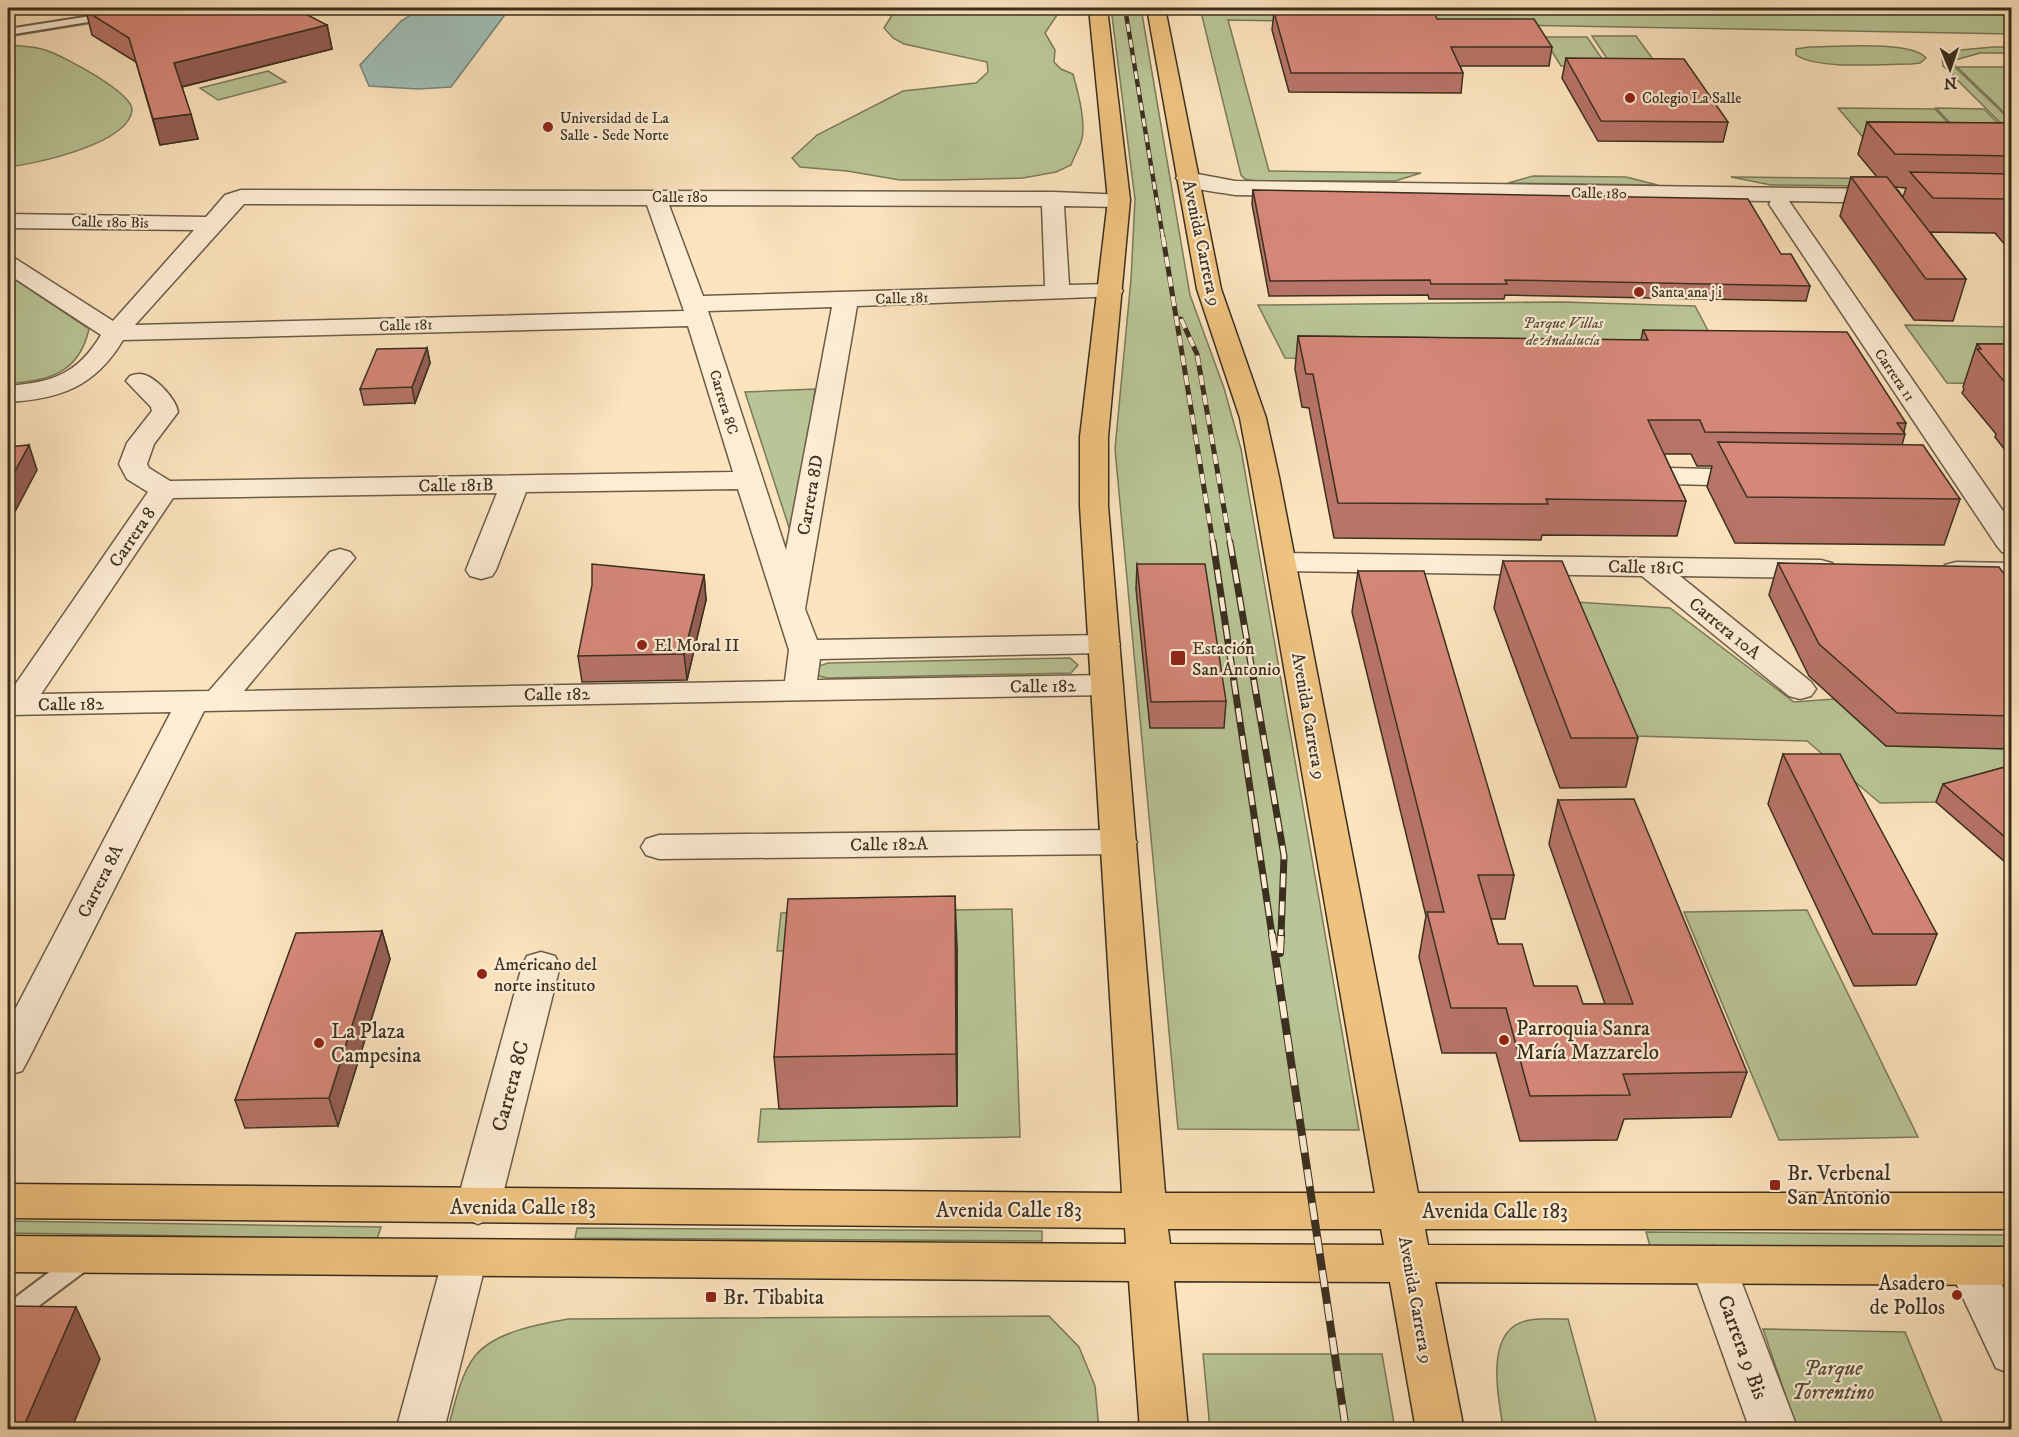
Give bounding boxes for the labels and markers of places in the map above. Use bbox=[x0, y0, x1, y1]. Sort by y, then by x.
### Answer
place label: Colegio La Salle bbox=[1642, 89, 1741, 108]
marker: Colegio La Salle bbox=[1623, 91, 1637, 105]
place label: Universidad de La Salle - Sede Norte bbox=[560, 109, 669, 145]
marker: Universidad de La Salle - Sede Norte bbox=[541, 120, 555, 134]
place label: Santa ana j i bbox=[1651, 283, 1722, 302]
marker: Santa ana j i bbox=[1632, 285, 1646, 299]
place label: El Moral II bbox=[654, 635, 739, 657]
marker: El Moral II bbox=[635, 638, 649, 652]
place label: Estación San Antonio bbox=[1192, 638, 1281, 681]
marker: Estación San Antonio bbox=[1169, 649, 1187, 667]
place label: Americano del norte instituto bbox=[494, 954, 598, 997]
marker: Americano del norte instituto bbox=[475, 967, 489, 981]
place label: Parroquia Sanra María Mazzarelo bbox=[1516, 1016, 1659, 1066]
place label: La Plaza Campesina bbox=[331, 1019, 421, 1069]
marker: Parroquia Sanra María Mazzarelo bbox=[1497, 1033, 1511, 1047]
marker: La Plaza Campesina bbox=[312, 1036, 326, 1050]
place label: Br. Verbenal San Antonio bbox=[1787, 1161, 1891, 1211]
marker: Br. Verbenal San Antonio bbox=[1768, 1178, 1782, 1192]
place label: Asadero de Pollos bbox=[1870, 1271, 1945, 1321]
place label: Br. Tibabita bbox=[723, 1285, 824, 1311]
marker: Asadero de Pollos bbox=[1950, 1288, 1964, 1302]
marker: Br. Tibabita bbox=[704, 1290, 718, 1304]

